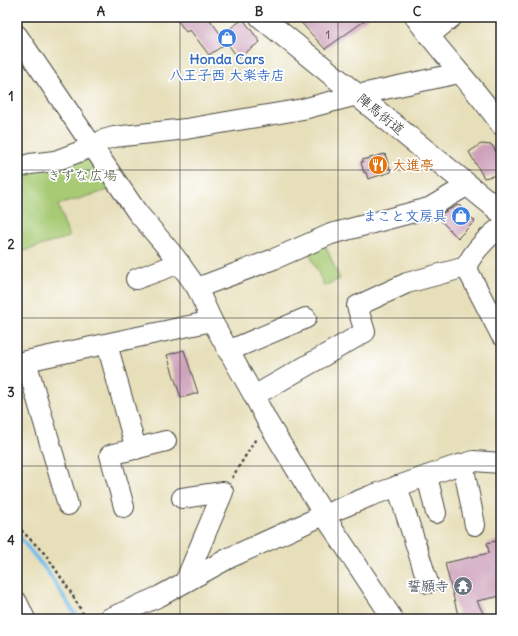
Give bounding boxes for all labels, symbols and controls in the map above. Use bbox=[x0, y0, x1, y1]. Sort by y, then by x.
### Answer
text: A bbox=[97, 3, 106, 20]
text: B bbox=[255, 3, 264, 20]
text: C bbox=[413, 3, 422, 20]
shop icon: Honda Cars 八王子西 大楽寺店 bbox=[216, 27, 238, 49]
house number: 1 bbox=[326, 27, 330, 42]
place label: Honda Cars 八王子西 大楽寺店 bbox=[169, 50, 285, 84]
text: 1 bbox=[8, 88, 14, 105]
street label: 陣馬街道 bbox=[354, 89, 408, 139]
restaurant icon: 大進亭 bbox=[367, 154, 389, 176]
place label: 大進亭 bbox=[392, 156, 434, 174]
park label: きずな広場 bbox=[47, 166, 117, 184]
shop icon: まこと文房具 bbox=[450, 205, 472, 227]
place label: まこと文房具 bbox=[363, 207, 447, 225]
text: 2 bbox=[7, 236, 15, 253]
text: 3 bbox=[7, 384, 15, 401]
text: 4 bbox=[7, 532, 15, 549]
temple icon: 誓願寺 bbox=[452, 575, 474, 597]
place label: 誓願寺 bbox=[407, 577, 449, 595]

